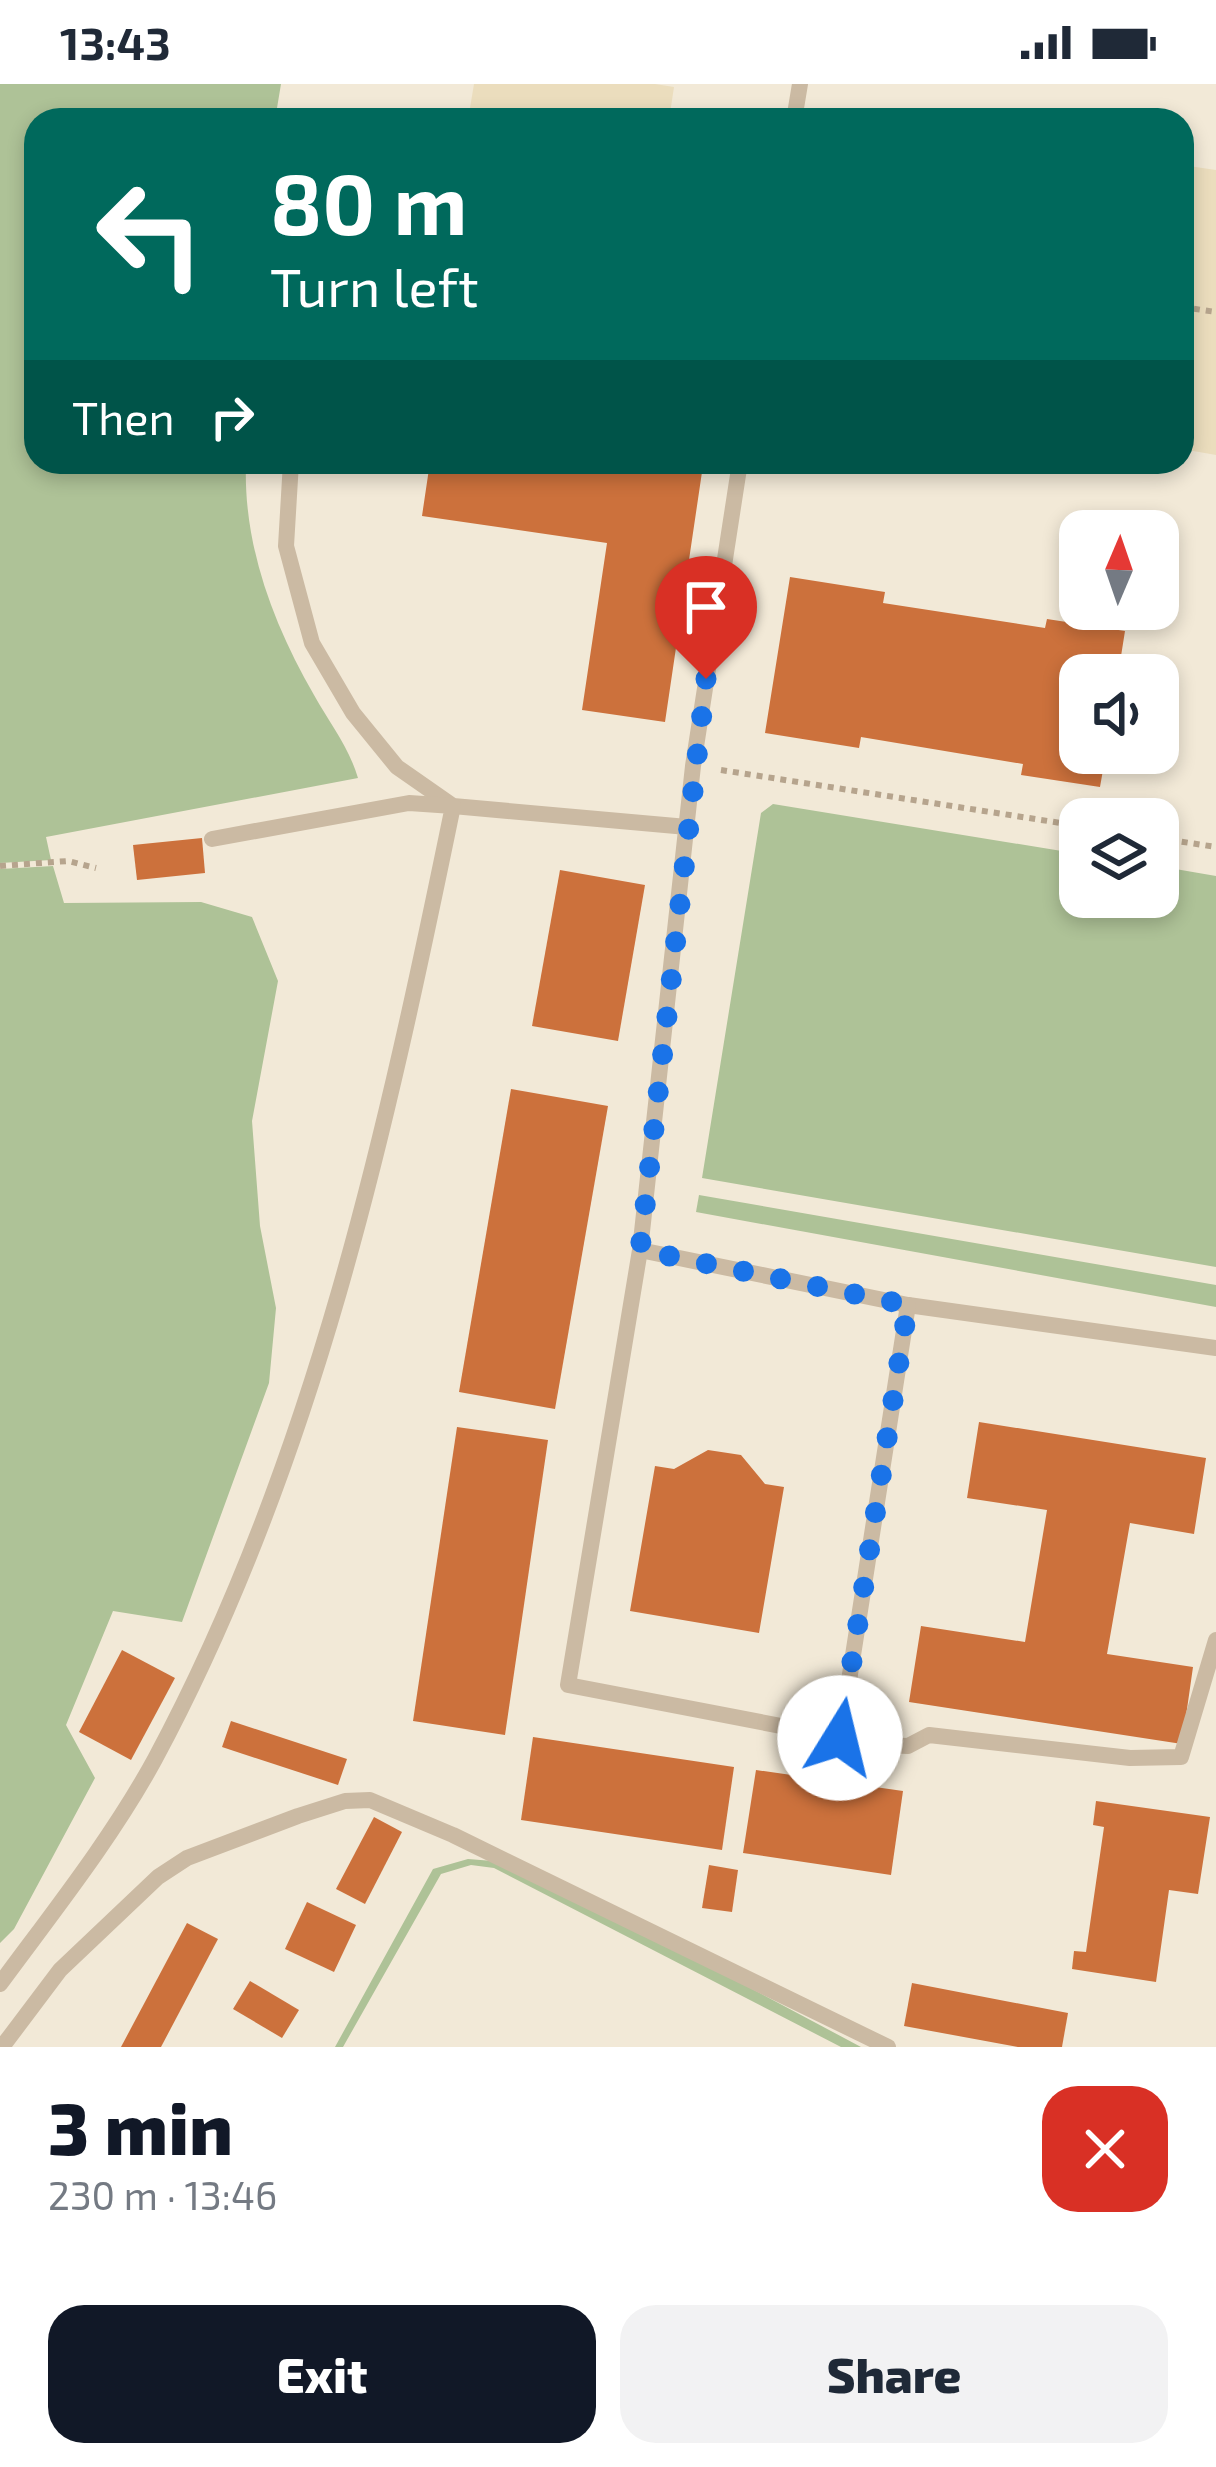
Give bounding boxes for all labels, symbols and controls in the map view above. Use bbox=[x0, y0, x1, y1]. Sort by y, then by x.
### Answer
text: 13:43 bbox=[60, 15, 171, 69]
text: 80 m bbox=[270, 151, 467, 252]
icon: left bbox=[72, 156, 228, 312]
text: Turn left bbox=[270, 253, 479, 318]
icon: right bbox=[199, 384, 265, 450]
text: Then bbox=[72, 390, 175, 444]
north arrow bbox=[1059, 510, 1179, 630]
map controls bbox=[1059, 510, 1179, 918]
pin bbox=[655, 556, 757, 679]
icon: arrive bbox=[673, 574, 739, 640]
button: sound bbox=[1059, 654, 1179, 774]
button: layers bbox=[1059, 798, 1179, 918]
position arrow bbox=[777, 1675, 903, 1801]
text: 3 min bbox=[48, 2083, 233, 2169]
button: close bbox=[1042, 2086, 1168, 2212]
text: 230 m · 13:46 bbox=[48, 2171, 277, 2218]
button: Exit bbox=[48, 2305, 596, 2443]
button: Share bbox=[620, 2305, 1168, 2443]

